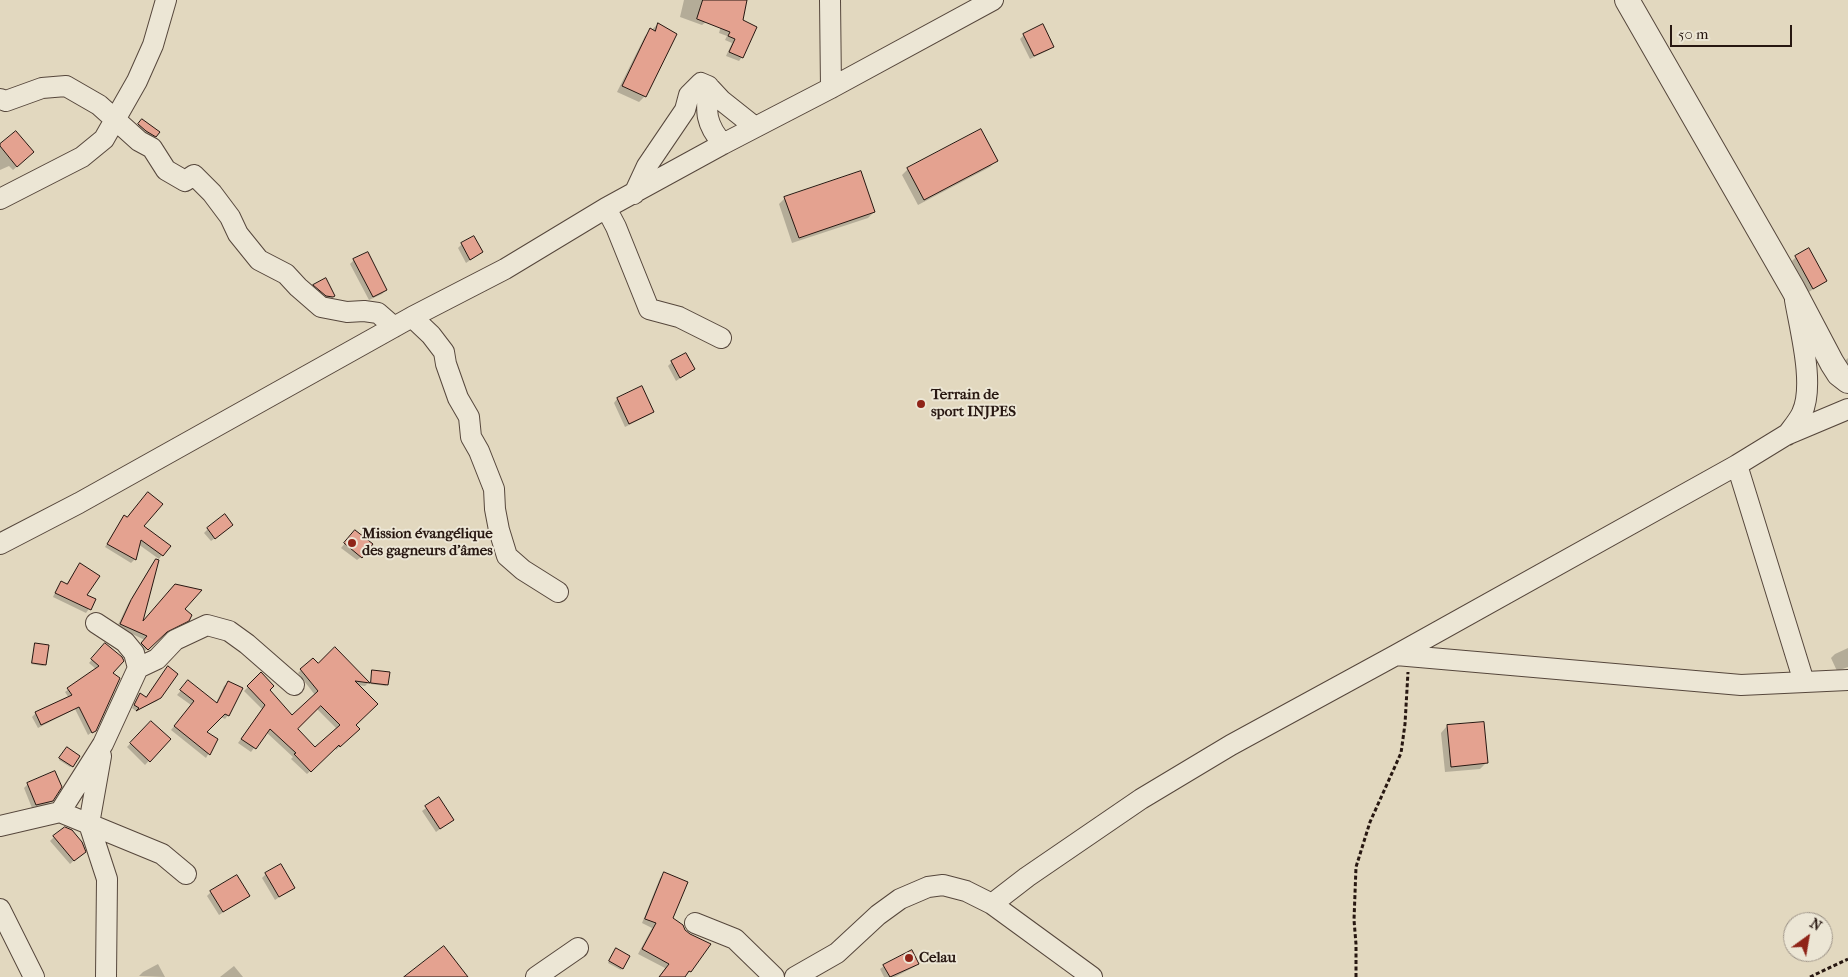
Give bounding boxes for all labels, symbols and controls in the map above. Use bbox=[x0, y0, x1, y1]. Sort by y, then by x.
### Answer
scale bar bbox=[1673, 15, 1796, 47]
text: 50 m bbox=[1678, 25, 1708, 43]
place label: Terrain de sport INJPES bbox=[931, 386, 1016, 421]
marker: Terrain de sport INJPES bbox=[915, 398, 927, 410]
place label: Mission évangélique des gagneurs d'âmes bbox=[362, 525, 493, 560]
marker: Mission évangélique des gagneurs d'âmes bbox=[346, 537, 358, 549]
north arrow bbox=[1783, 912, 1833, 962]
text: N bbox=[1807, 915, 1825, 935]
place label: Celau bbox=[919, 949, 956, 967]
marker: Celau bbox=[903, 952, 915, 964]

